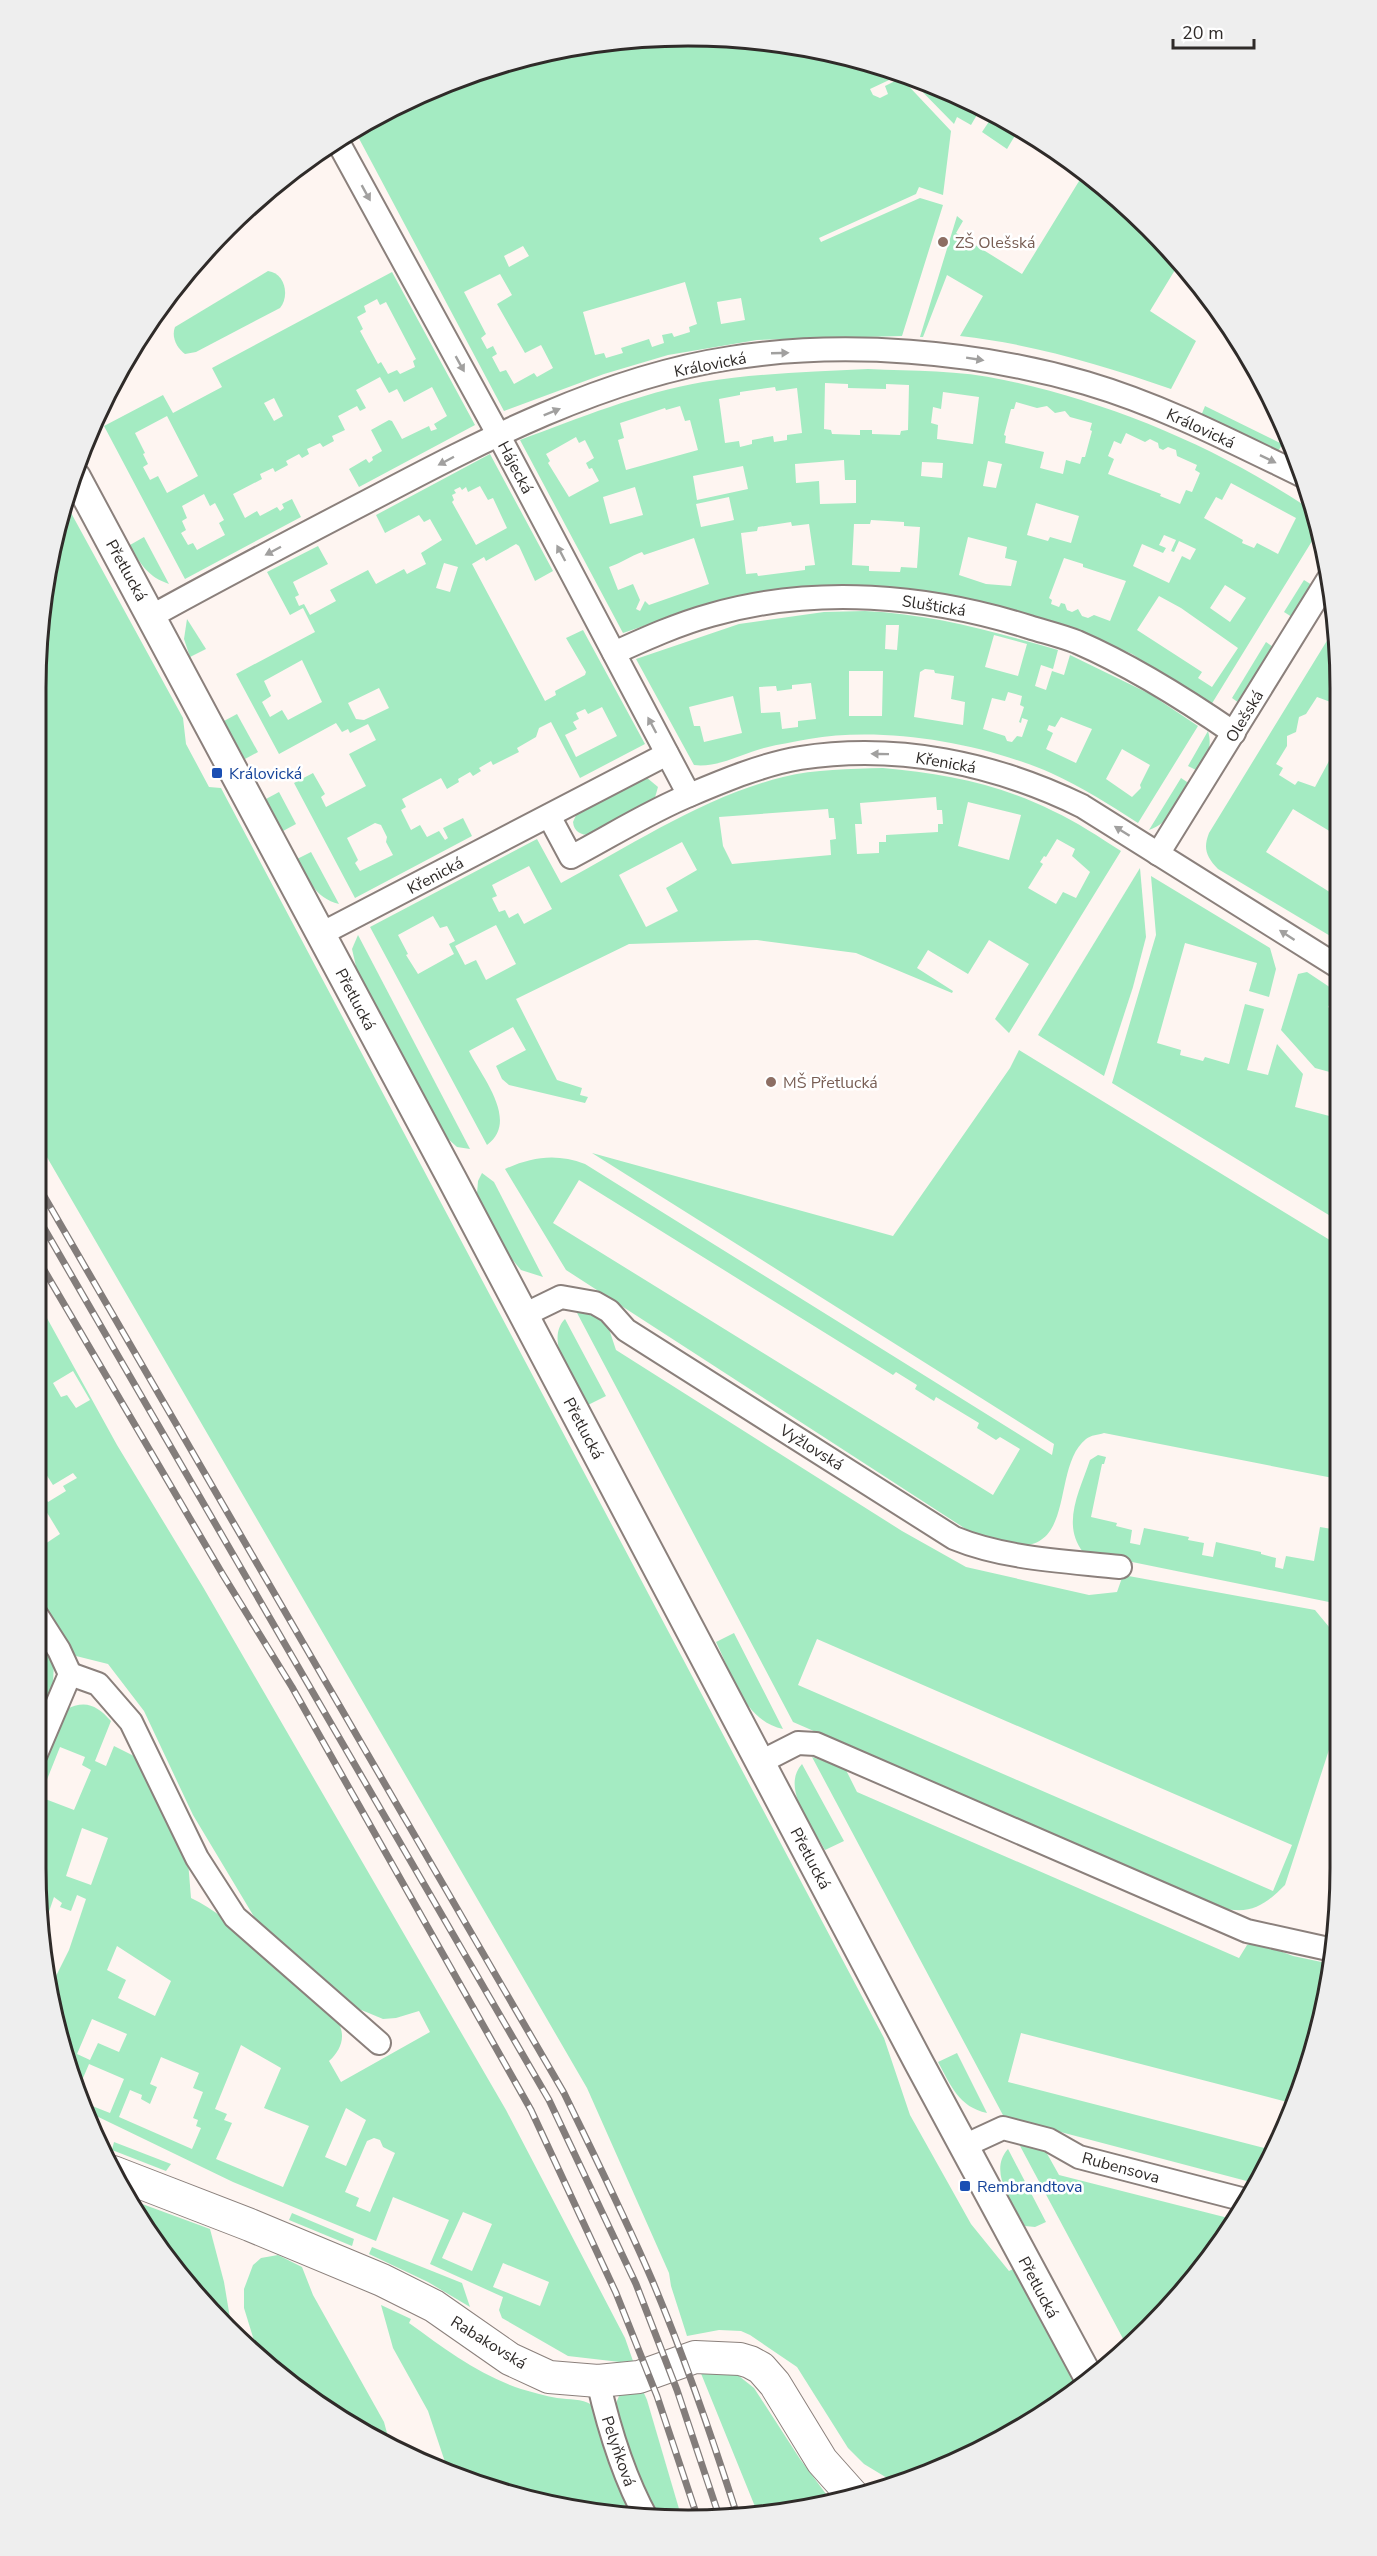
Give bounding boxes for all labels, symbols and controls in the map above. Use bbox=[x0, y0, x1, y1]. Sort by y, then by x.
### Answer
scale bar bbox=[1173, 12, 1254, 50]
text: 20 m bbox=[1182, 21, 1224, 45]
one-way arrow bbox=[361, 185, 371, 202]
place label: ZŠ Olešská bbox=[955, 232, 1036, 254]
marker: ZŠ Olešská bbox=[936, 235, 950, 249]
street label: Královická bbox=[672, 347, 748, 383]
one-way arrow bbox=[771, 348, 790, 358]
one-way arrow bbox=[966, 355, 985, 364]
one-way arrow bbox=[455, 356, 465, 373]
street label: Královická bbox=[1163, 403, 1238, 454]
one-way arrow bbox=[543, 407, 561, 416]
street label: Hájecká bbox=[492, 437, 538, 498]
one-way arrow bbox=[1260, 455, 1277, 464]
one-way arrow bbox=[437, 456, 454, 465]
street label: Přetlucká bbox=[100, 536, 152, 605]
one-way arrow bbox=[556, 544, 566, 561]
one-way arrow bbox=[264, 546, 281, 556]
street label: Sluštická bbox=[900, 590, 967, 622]
street label: Olešská bbox=[1221, 686, 1269, 747]
one-way arrow bbox=[647, 716, 657, 733]
street label: Křenická bbox=[914, 747, 978, 779]
one-way arrow bbox=[870, 749, 889, 758]
place label: Královická bbox=[229, 763, 302, 785]
marker: Královická bbox=[210, 766, 224, 780]
one-way arrow bbox=[1114, 826, 1130, 837]
street label: Křenická bbox=[403, 852, 467, 900]
one-way arrow bbox=[1279, 930, 1295, 941]
street label: Přetlucká bbox=[330, 965, 381, 1034]
place label: MŠ Přetlucká bbox=[783, 1072, 878, 1094]
marker: MŠ Přetlucká bbox=[764, 1075, 778, 1089]
street label: Přetlucká bbox=[558, 1394, 609, 1463]
street label: Vyžlovská bbox=[774, 1419, 848, 1476]
street label: Přetlucká bbox=[785, 1824, 836, 1893]
street label: Rubensova bbox=[1079, 2147, 1162, 2189]
place label: Rembrandtova bbox=[977, 2176, 1082, 2198]
marker: Rembrandtova bbox=[958, 2179, 972, 2193]
street label: Přetlucká bbox=[1013, 2253, 1064, 2322]
street label: Rabakovská bbox=[446, 2311, 531, 2375]
street label: Pelyňková bbox=[596, 2413, 640, 2490]

